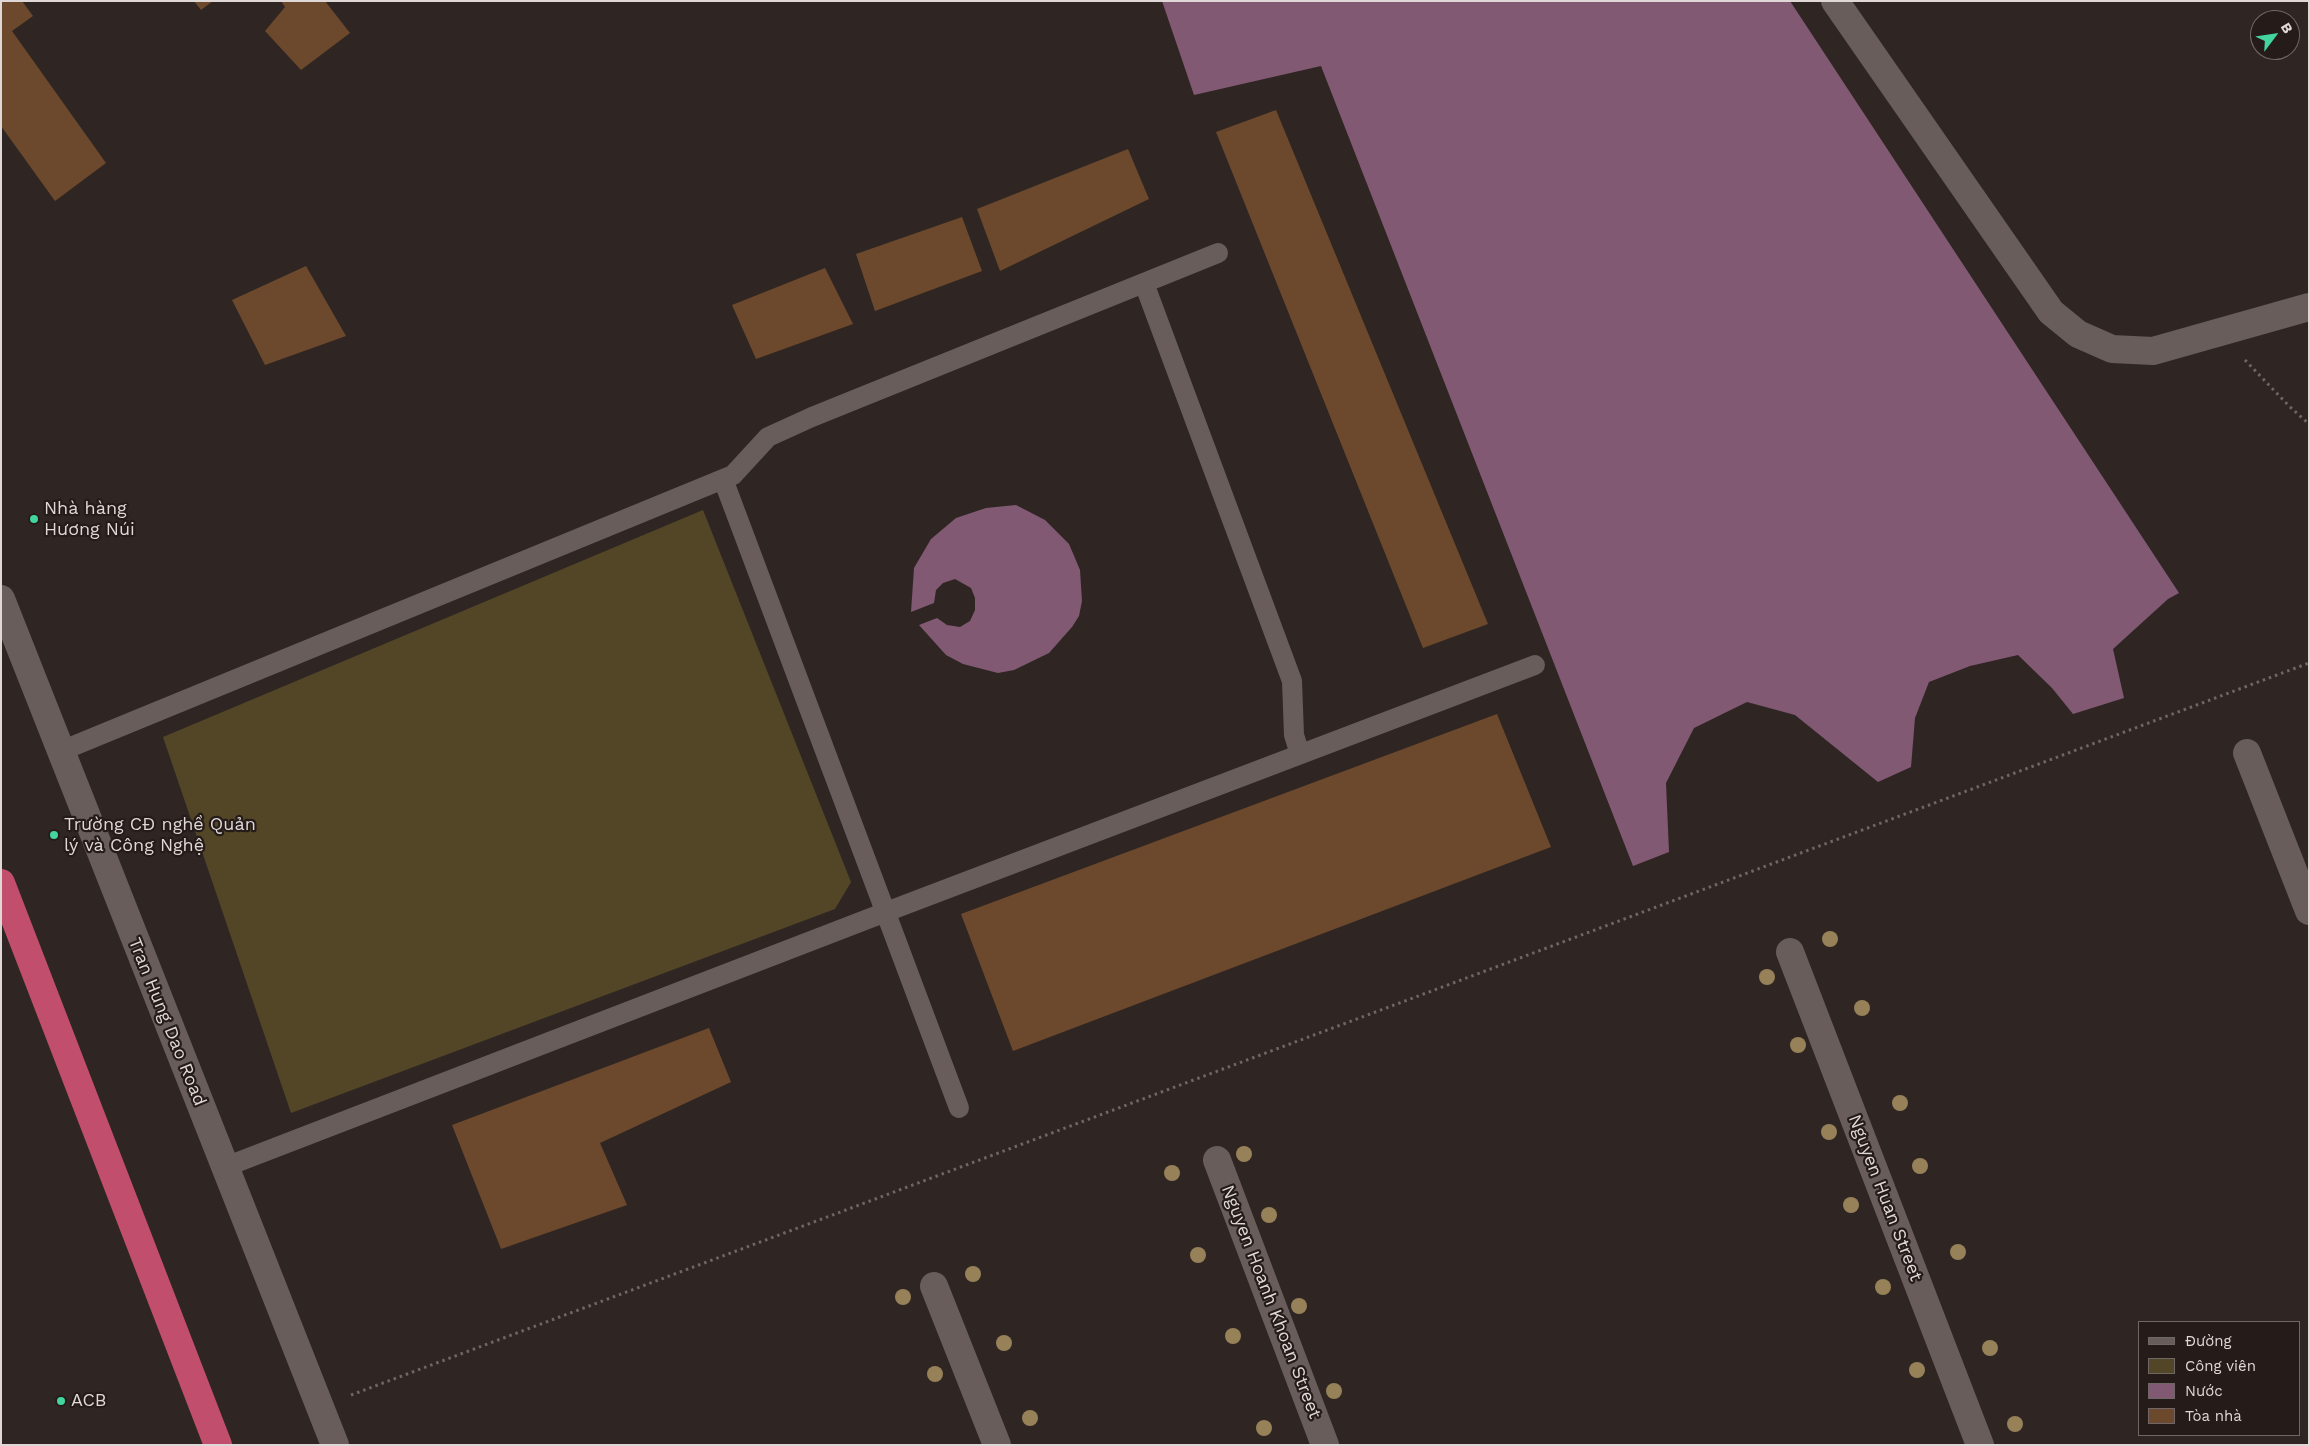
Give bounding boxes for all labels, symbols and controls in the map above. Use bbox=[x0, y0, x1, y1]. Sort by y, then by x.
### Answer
north arrow bbox=[2250, 10, 2300, 60]
text: B bbox=[2278, 20, 2296, 36]
place label: Nhà hàng Hương Núi bbox=[44, 498, 135, 540]
marker: Nhà hàng Hương Núi bbox=[28, 513, 40, 525]
place label: Trường CĐ nghề Quản lý và Công Nghệ bbox=[64, 814, 256, 856]
marker: Trường CĐ nghề Quản lý và Công Nghệ bbox=[48, 829, 60, 841]
street label: Tran Hung Dao Road bbox=[123, 935, 211, 1109]
street label: Nguyen Huan Street bbox=[1843, 1112, 1927, 1284]
street label: Nguyen Hoanh Khoan Street bbox=[1216, 1182, 1326, 1422]
legend bbox=[2138, 1321, 2300, 1436]
text: Đường bbox=[2185, 1332, 2232, 1350]
text: Công viên bbox=[2185, 1357, 2256, 1375]
text: Nước bbox=[2185, 1382, 2223, 1400]
place label: ACB bbox=[71, 1390, 107, 1412]
marker: ACB bbox=[55, 1395, 67, 1407]
text: Tòa nhà bbox=[2185, 1407, 2242, 1425]

